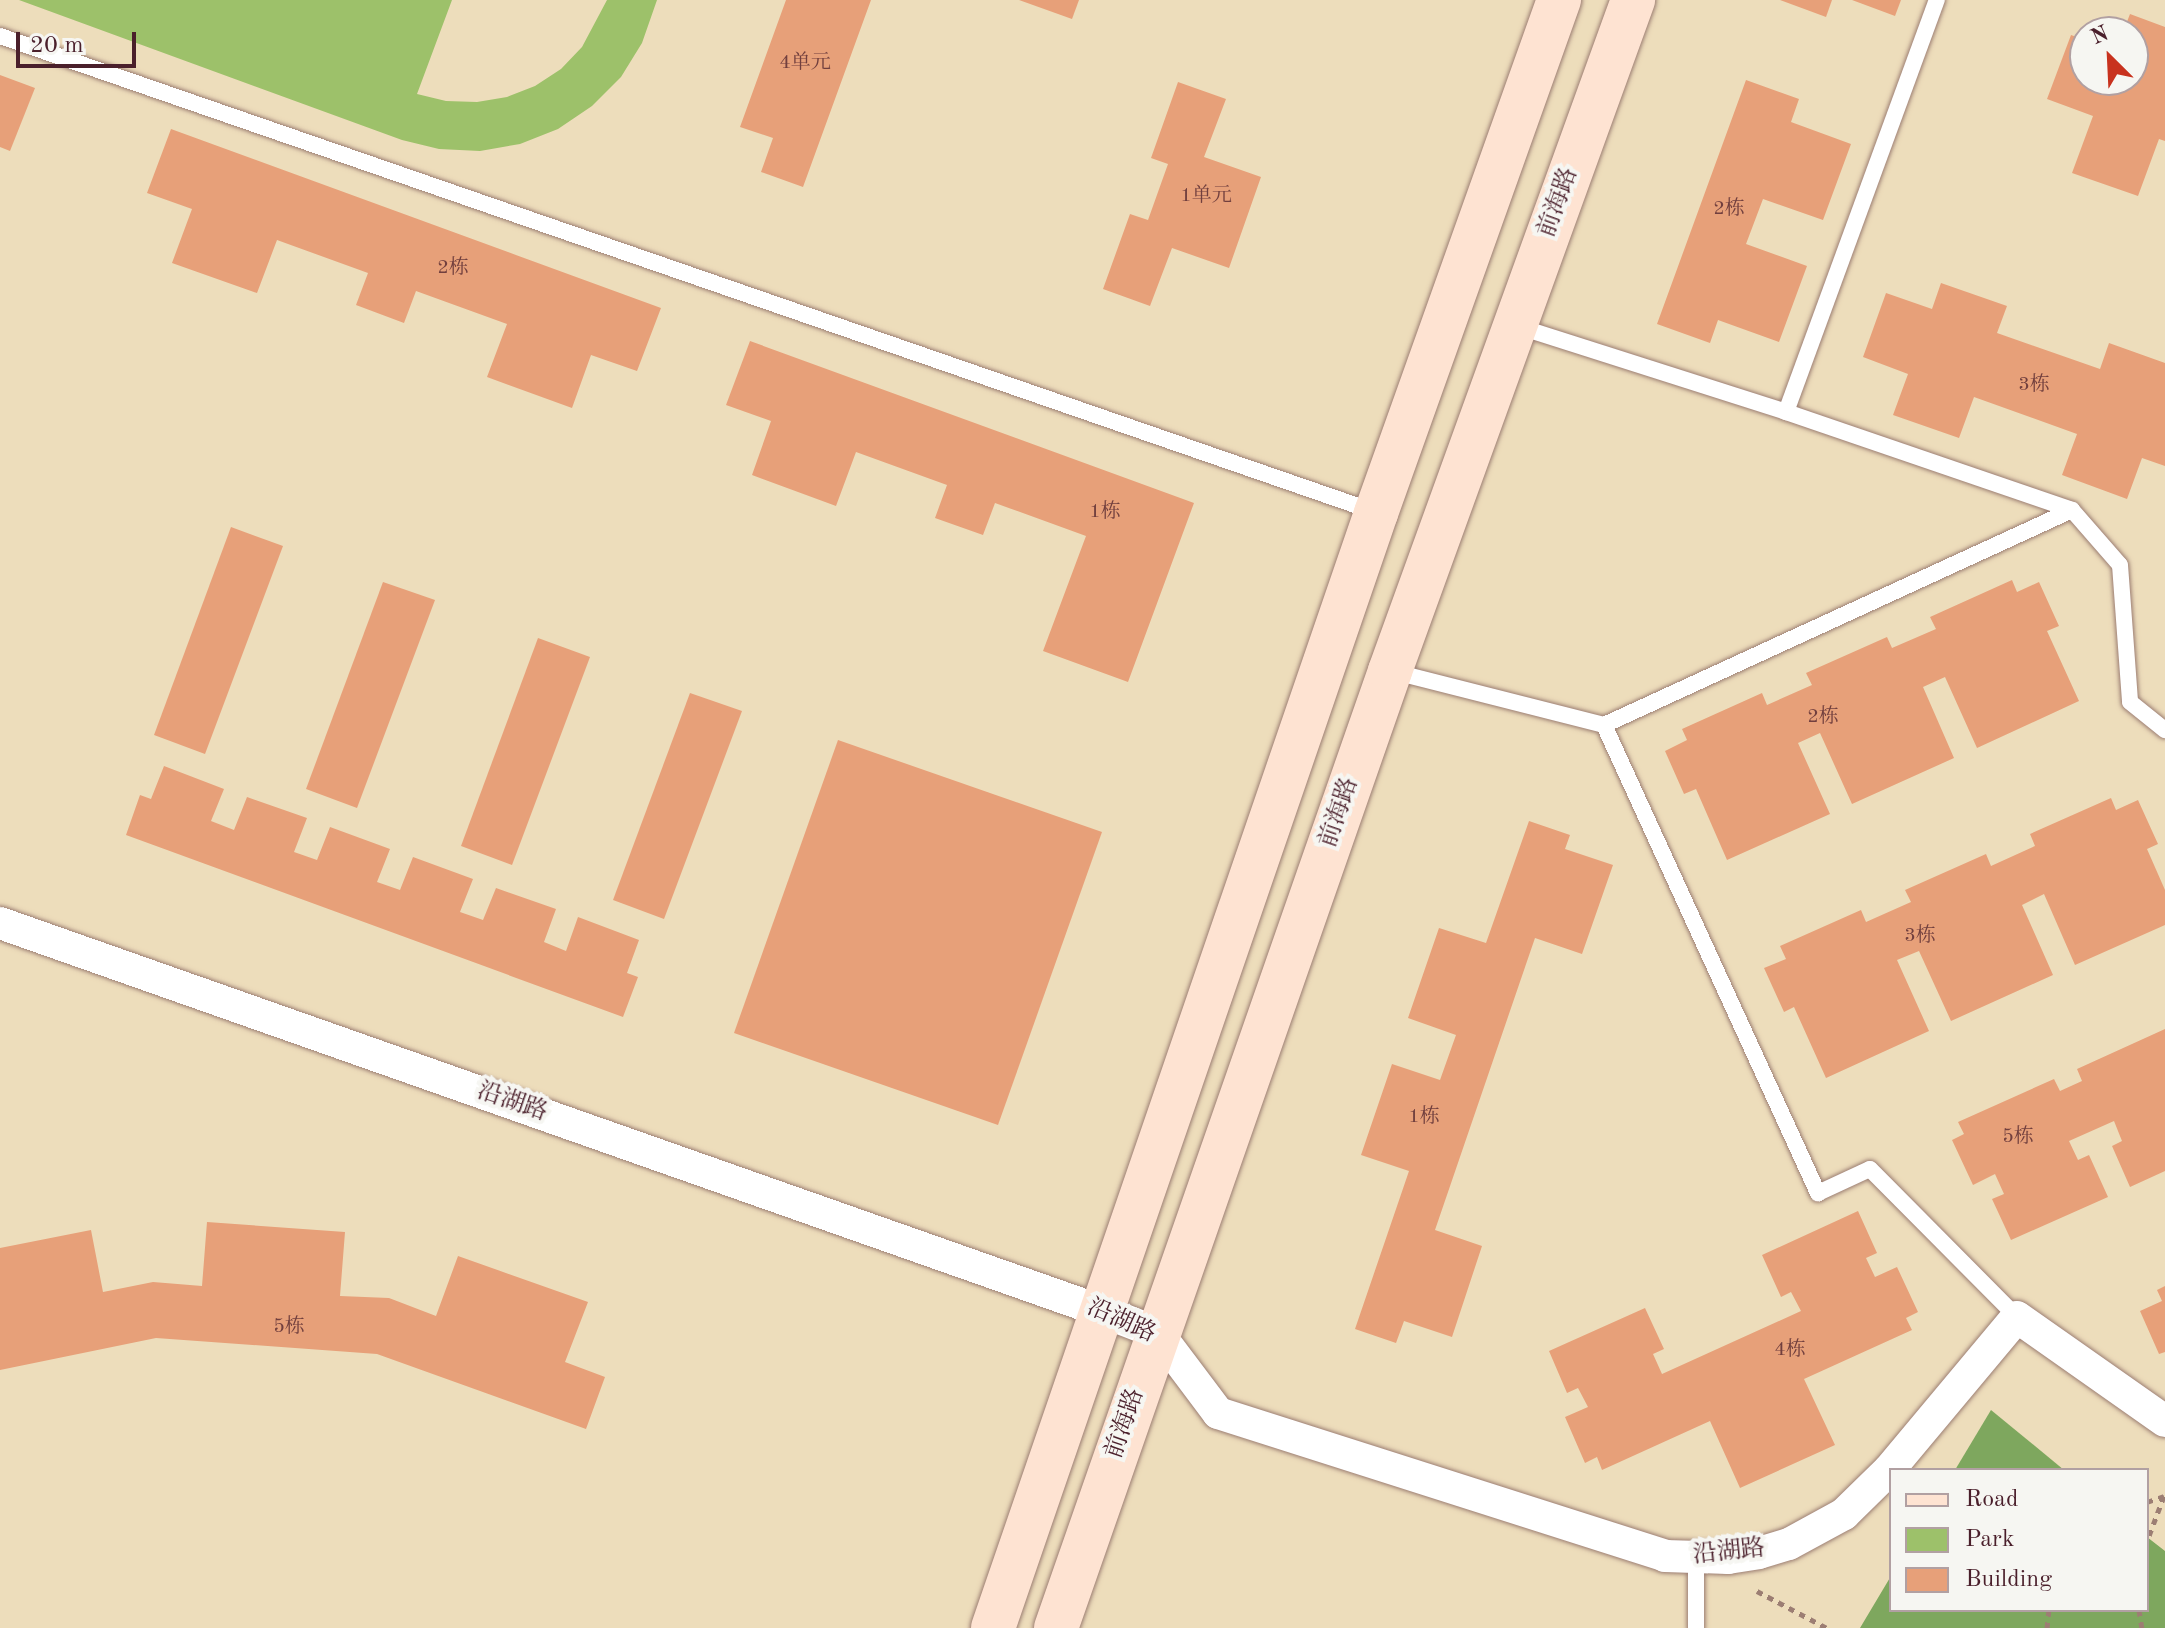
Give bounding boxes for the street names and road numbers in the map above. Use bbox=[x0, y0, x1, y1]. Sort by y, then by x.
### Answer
street label: 前海路 bbox=[1533, 164, 1585, 242]
street label: 前海路 bbox=[1315, 774, 1365, 852]
street label: 沿湖路 bbox=[473, 1078, 551, 1128]
street label: 沿湖路 bbox=[1082, 1294, 1160, 1350]
street label: 前海路 bbox=[1101, 1385, 1151, 1463]
street label: 沿湖路 bbox=[1692, 1535, 1766, 1571]

